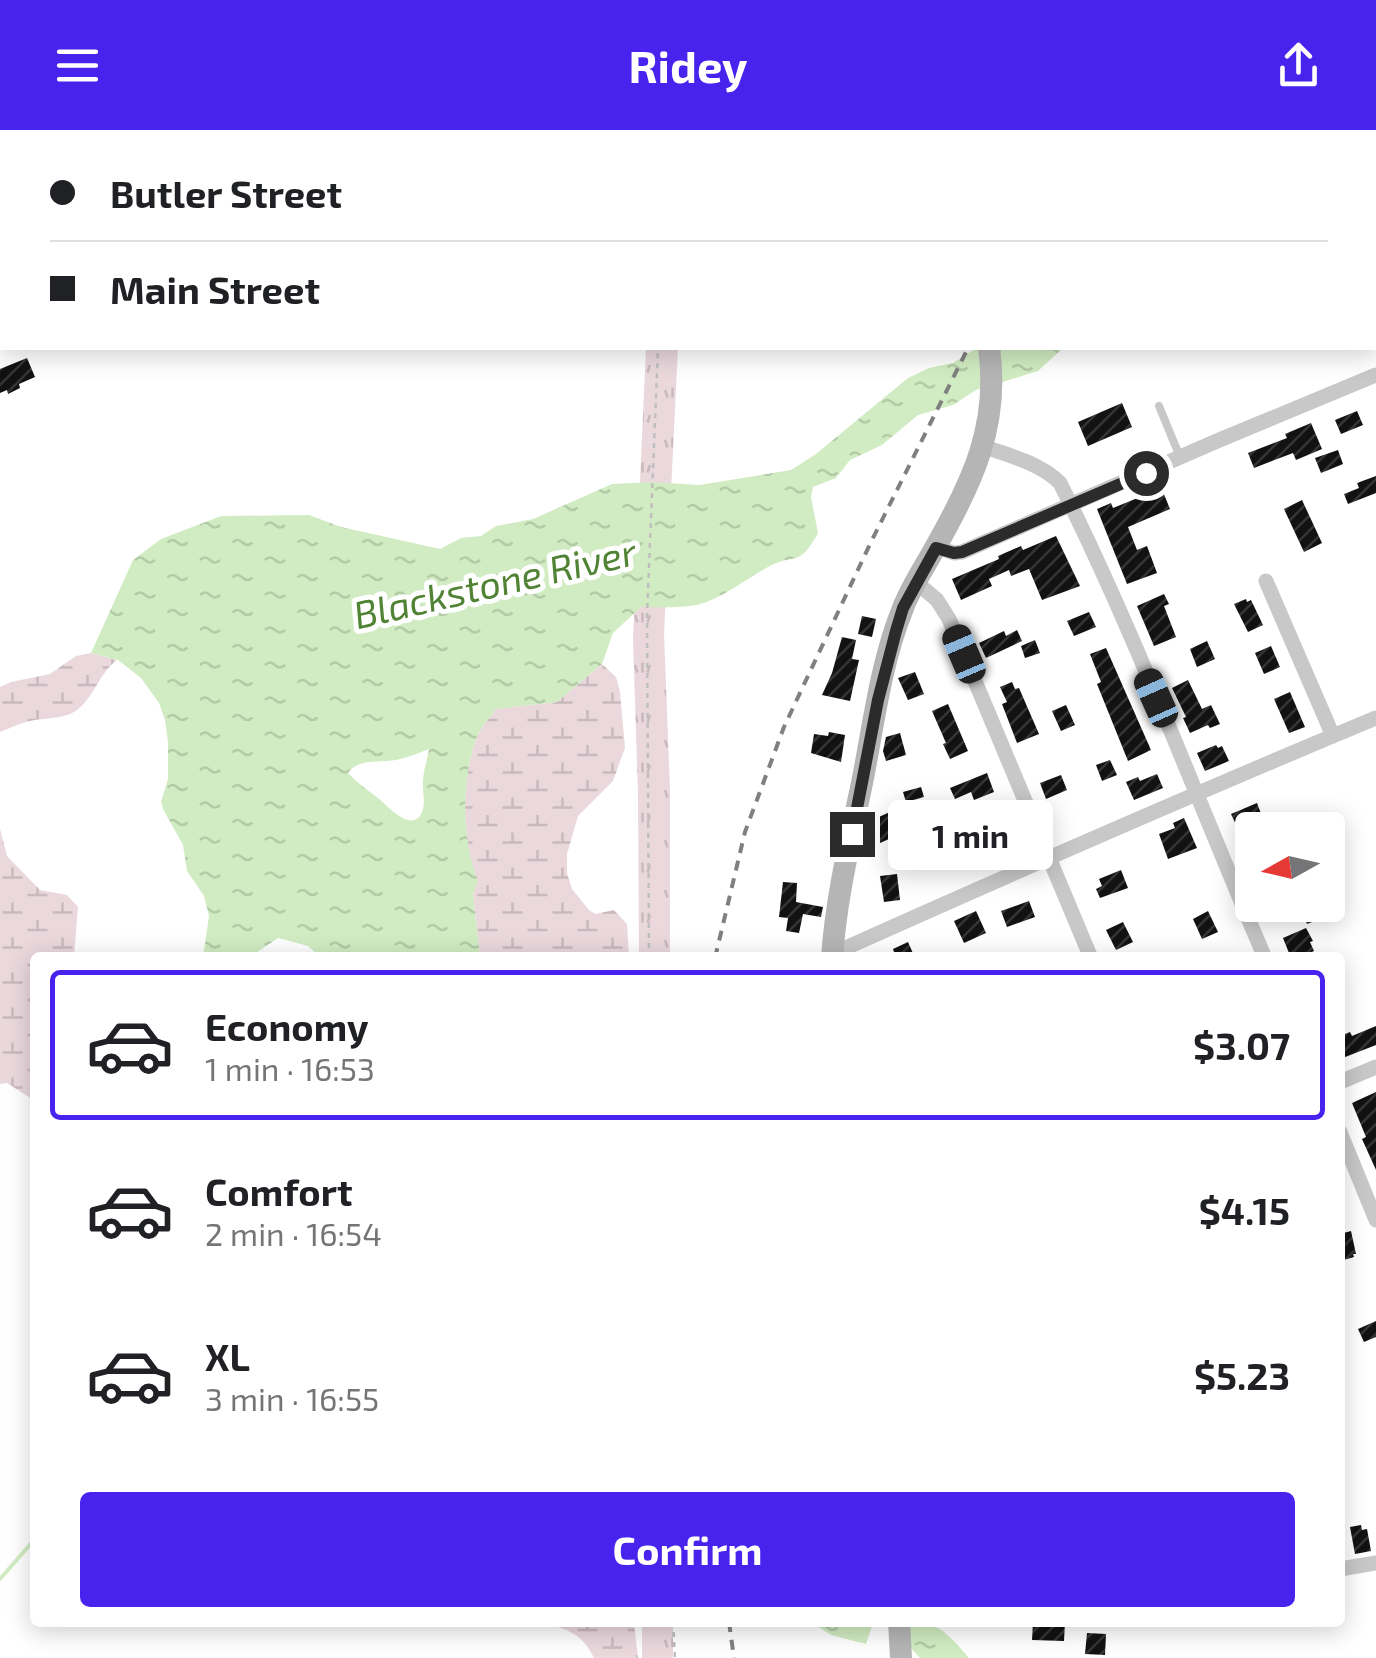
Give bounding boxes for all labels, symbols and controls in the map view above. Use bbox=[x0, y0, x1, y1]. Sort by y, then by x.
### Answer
icon: menu bbox=[50, 38, 105, 93]
text: Ridey bbox=[628, 38, 748, 92]
icon: share bbox=[1271, 38, 1326, 93]
text: Butler Street bbox=[110, 170, 342, 216]
text: Main Street bbox=[110, 266, 320, 312]
route start bbox=[1124, 451, 1169, 496]
water label: Blackstone River bbox=[349, 527, 641, 637]
car bbox=[938, 621, 990, 687]
car bbox=[1130, 664, 1182, 732]
callout: 1 min bbox=[887, 799, 1052, 869]
route end bbox=[830, 812, 875, 857]
north arrow bbox=[1235, 812, 1345, 922]
map controls bbox=[1235, 812, 1345, 922]
text: 1 min bbox=[932, 816, 1009, 854]
icon: car bbox=[85, 1000, 175, 1090]
text: Economy bbox=[205, 1003, 369, 1049]
text: $3.07 bbox=[1193, 1022, 1290, 1068]
text: 1 min · 16:53 bbox=[205, 1049, 375, 1087]
icon: car bbox=[85, 1165, 175, 1255]
text: Comfort bbox=[205, 1168, 353, 1214]
text: $4.15 bbox=[1199, 1187, 1290, 1233]
text: 2 min · 16:54 bbox=[205, 1214, 382, 1252]
icon: car bbox=[85, 1330, 175, 1420]
text: XL bbox=[205, 1333, 250, 1379]
text: $5.23 bbox=[1194, 1352, 1290, 1398]
text: 3 min · 16:55 bbox=[205, 1379, 379, 1417]
button: Confirm bbox=[80, 1492, 1295, 1607]

